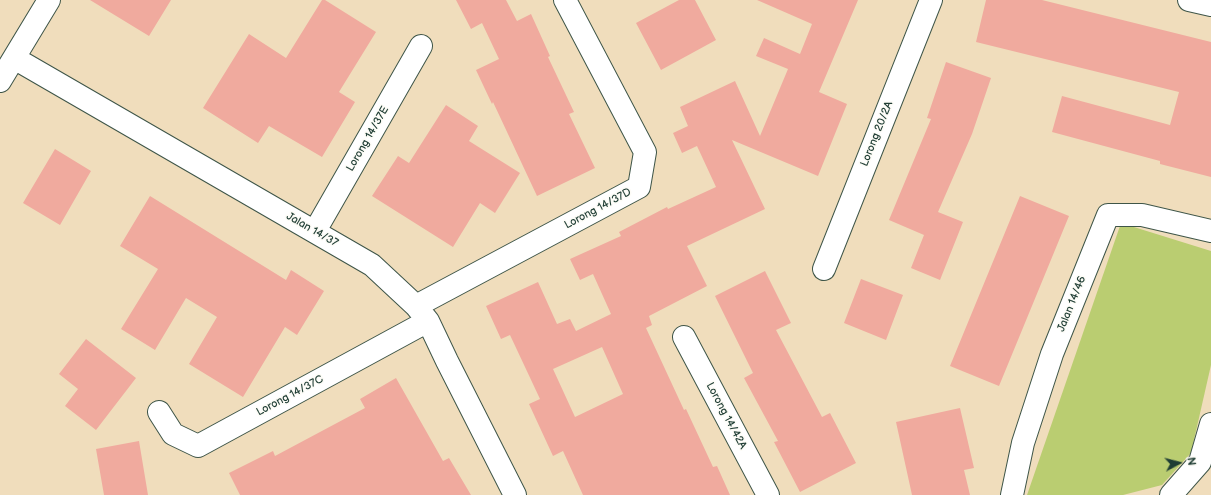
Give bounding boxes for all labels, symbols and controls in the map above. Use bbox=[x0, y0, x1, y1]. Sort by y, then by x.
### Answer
street label: Lorong 20/2A bbox=[858, 100, 896, 168]
street label: Lorong 14/37E bbox=[344, 104, 392, 174]
street label: Lorong 14/37D bbox=[562, 186, 634, 232]
street label: Jalan 14/37 bbox=[284, 210, 340, 250]
street label: Jalan 14/46 bbox=[1055, 274, 1089, 334]
street label: Lorong 14/37C bbox=[254, 373, 326, 419]
street label: Lorong 14/42A bbox=[703, 380, 749, 452]
north arrow bbox=[1159, 443, 1199, 483]
text: N bbox=[1184, 457, 1198, 466]

